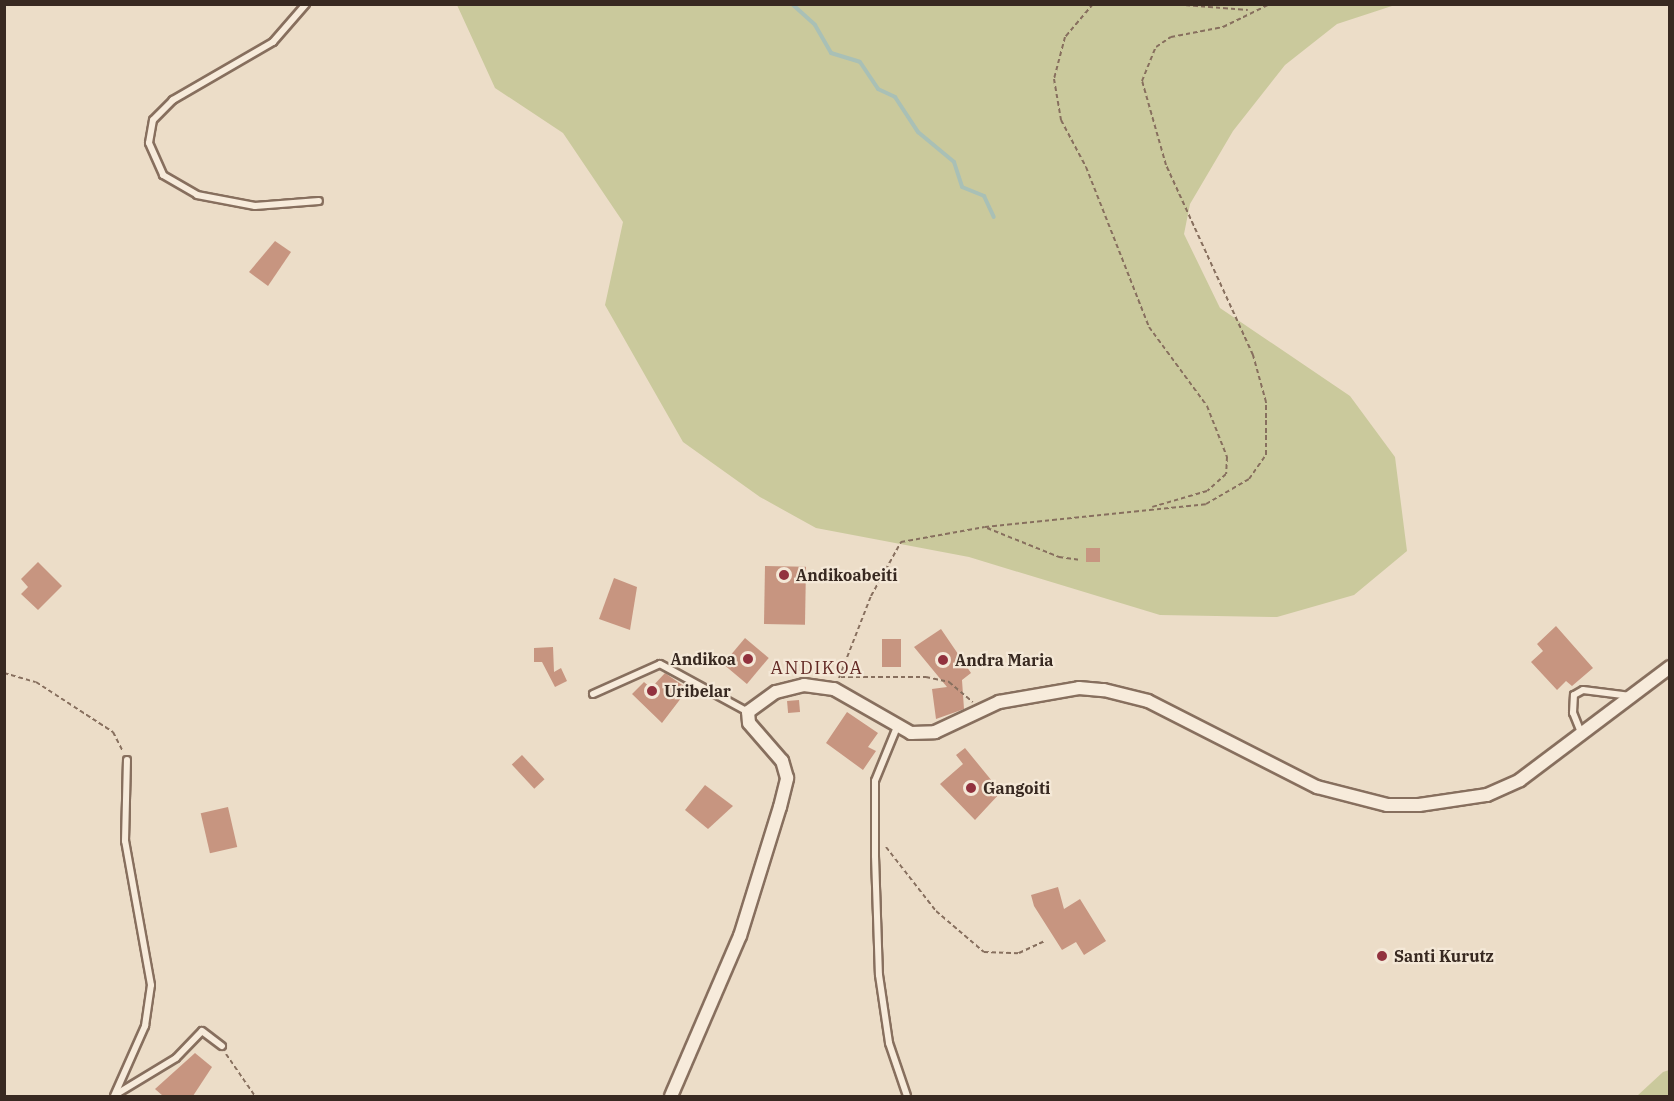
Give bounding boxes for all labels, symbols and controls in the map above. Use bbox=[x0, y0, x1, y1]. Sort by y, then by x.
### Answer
place label: Andikoabeiti bbox=[796, 565, 898, 585]
marker: Andikoabeiti bbox=[777, 568, 791, 582]
place label: Andikoa bbox=[670, 649, 736, 669]
place label: Andra Maria bbox=[955, 650, 1053, 670]
marker: Andikoa bbox=[741, 652, 755, 666]
marker: Andra Maria bbox=[936, 653, 950, 667]
district label: ANDIKOA bbox=[771, 657, 863, 679]
place label: Uribelar bbox=[664, 681, 731, 701]
marker: Uribelar bbox=[645, 684, 659, 698]
place label: Gangoiti bbox=[983, 778, 1050, 798]
marker: Gangoiti bbox=[964, 781, 978, 795]
place label: Santi Kurutz bbox=[1394, 946, 1494, 966]
marker: Santi Kurutz bbox=[1375, 949, 1389, 963]

